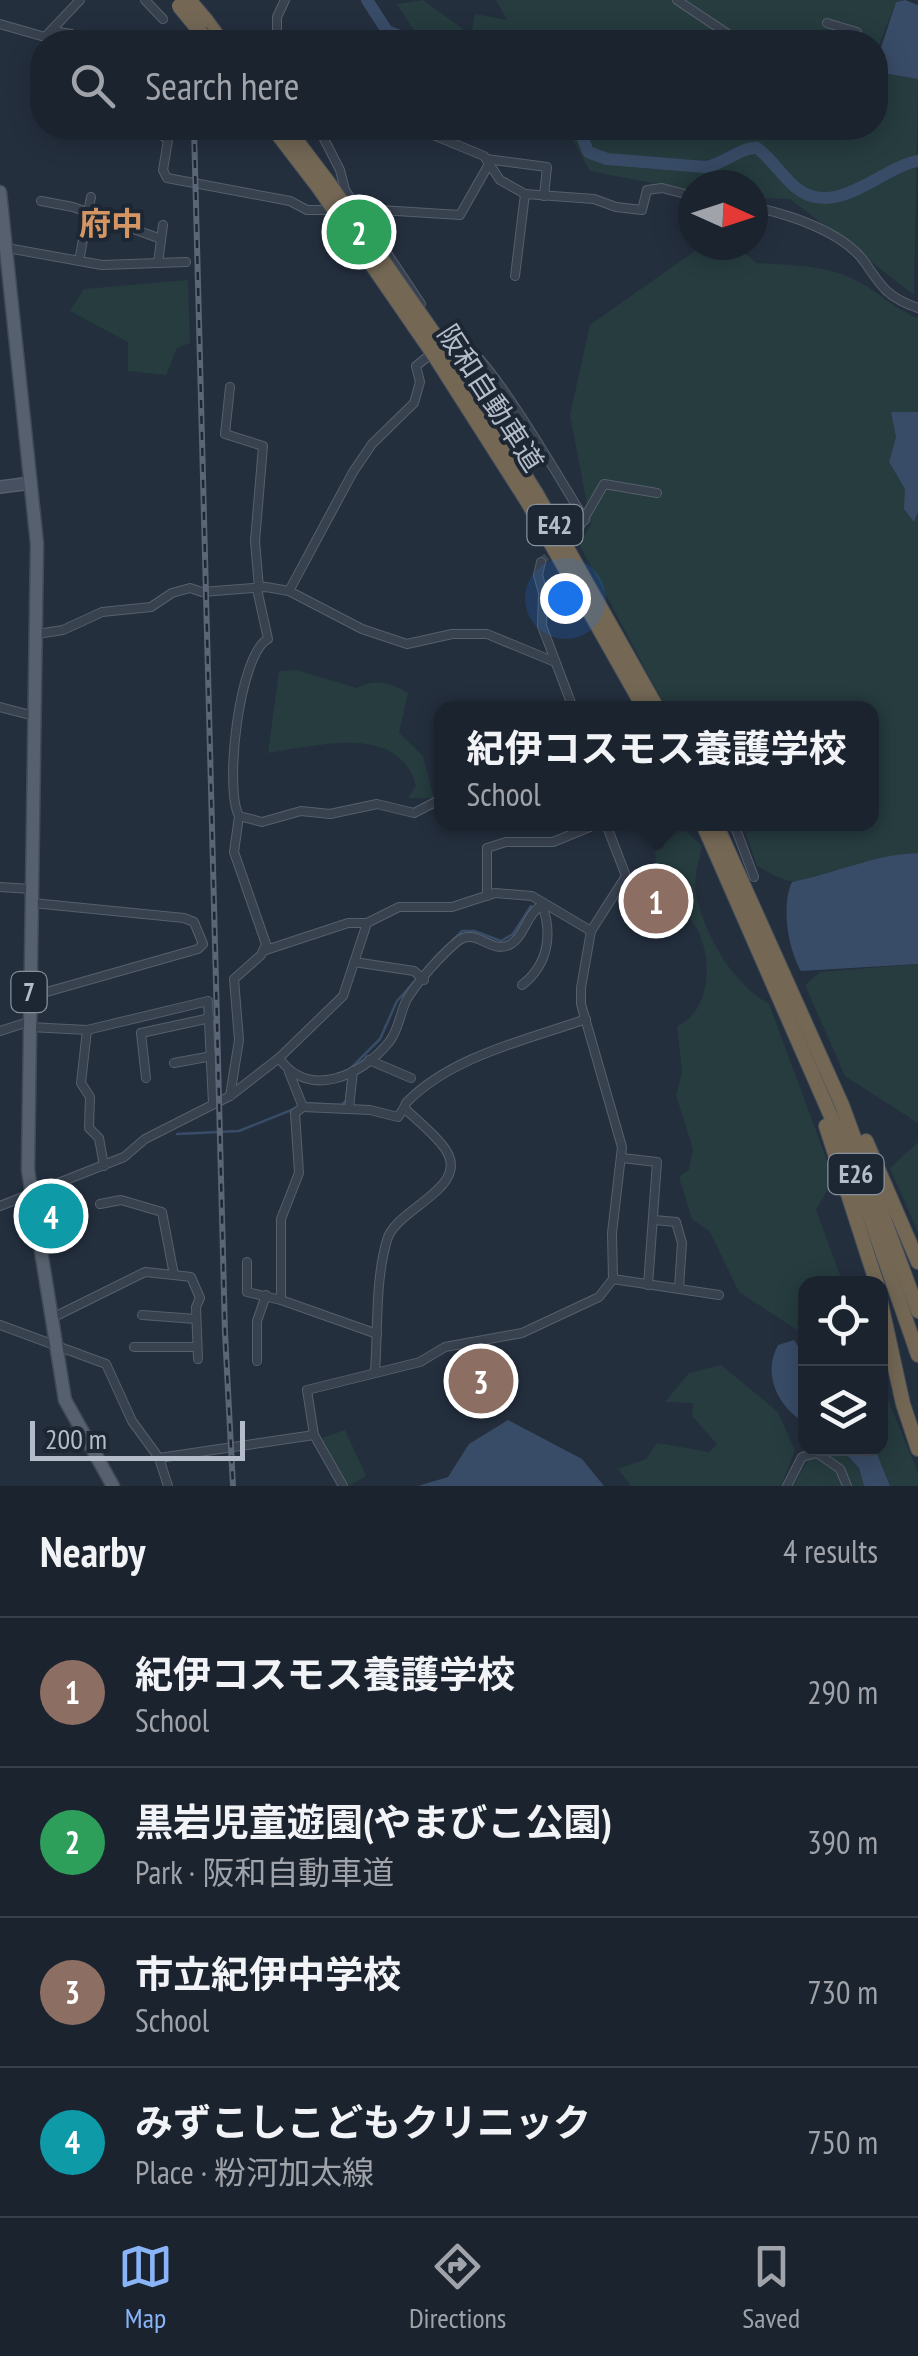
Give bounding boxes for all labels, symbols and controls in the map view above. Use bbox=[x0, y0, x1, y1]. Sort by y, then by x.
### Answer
search box bbox=[30, 30, 888, 140]
icon: search bbox=[65, 58, 120, 113]
text: Search here bbox=[145, 61, 299, 110]
north arrow bbox=[678, 170, 768, 260]
pin: 2 bbox=[326, 194, 392, 270]
district label: 府中 bbox=[79, 202, 143, 244]
street label: 阪和自動車道 bbox=[430, 317, 553, 478]
road number: E42 bbox=[528, 505, 582, 545]
your location bbox=[540, 573, 591, 624]
popup bbox=[434, 701, 879, 831]
text: 紀伊コスモス養護学校 bbox=[466, 723, 847, 772]
text: School bbox=[466, 773, 541, 815]
pin: 1 bbox=[624, 864, 688, 938]
road number: 7 bbox=[12, 972, 46, 1012]
road number: E26 bbox=[828, 1154, 884, 1194]
pin: 4 bbox=[18, 1178, 84, 1254]
map controls bbox=[798, 1276, 888, 1456]
button: locate bbox=[798, 1276, 888, 1366]
pin: 3 bbox=[448, 1344, 514, 1418]
button: layers bbox=[798, 1366, 888, 1456]
scale bar bbox=[30, 1416, 245, 1460]
text: 200 m bbox=[45, 1420, 107, 1457]
text: Nearby bbox=[40, 1524, 145, 1579]
text: 4 results bbox=[783, 1530, 878, 1572]
text: 紀伊コスモス養護学校 bbox=[135, 1649, 515, 1698]
text: 1 bbox=[65, 1671, 80, 1713]
text: 290 m bbox=[807, 1671, 878, 1713]
text: School bbox=[135, 1699, 209, 1741]
text: 黒岩児童遊園(やまびこ公園) bbox=[135, 1797, 612, 1846]
text: 2 bbox=[65, 1821, 80, 1863]
text: 390 m bbox=[807, 1821, 878, 1863]
text: Park · 阪和自動車道 bbox=[135, 1851, 394, 1893]
text: 市立紀伊中学校 bbox=[135, 1949, 401, 1998]
text: 3 bbox=[65, 1971, 80, 2013]
text: 730 m bbox=[807, 1971, 878, 2013]
text: School bbox=[135, 1999, 209, 2041]
text: みずこしこどもクリニック bbox=[135, 2097, 591, 2146]
text: 4 bbox=[65, 2121, 80, 2163]
text: 750 m bbox=[807, 2121, 878, 2163]
text: Place · 粉河加太線 bbox=[135, 2151, 374, 2193]
tab: Map bbox=[118, 2239, 173, 2336]
tab: Directions bbox=[409, 2239, 506, 2336]
tab: Saved bbox=[742, 2239, 800, 2336]

